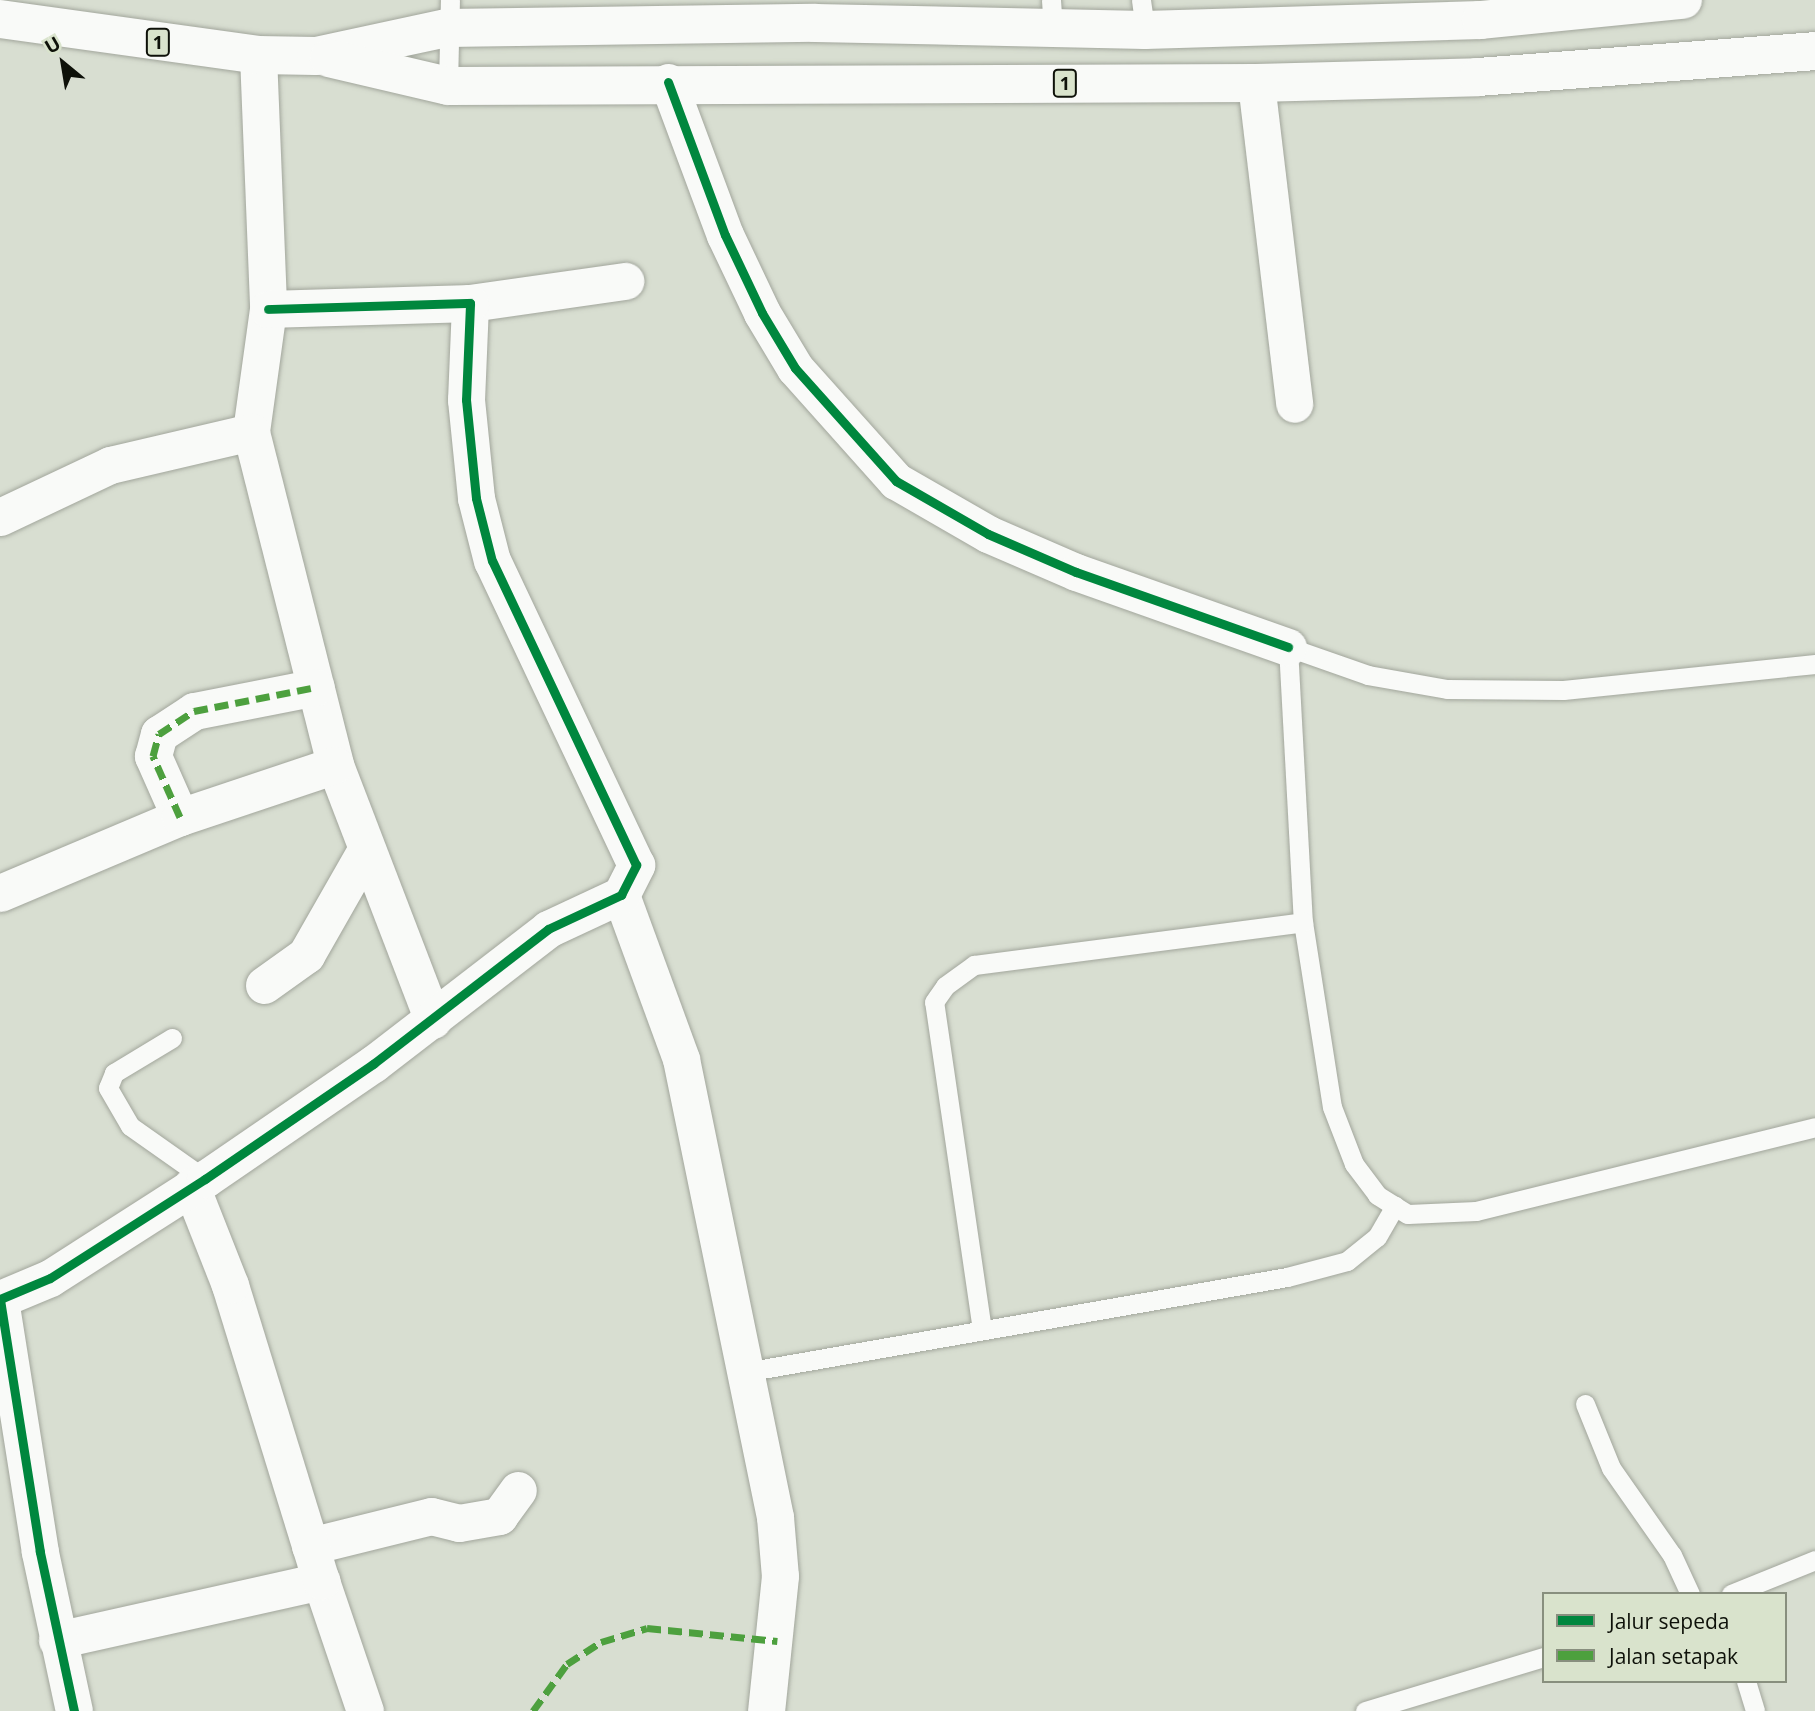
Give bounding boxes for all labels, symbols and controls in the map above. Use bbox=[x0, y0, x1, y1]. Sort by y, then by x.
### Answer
north arrow bbox=[28, 28, 98, 98]
road number: 1 bbox=[146, 28, 170, 56]
text: U bbox=[40, 30, 65, 60]
road number: 1 bbox=[1053, 68, 1077, 98]
legend bbox=[1542, 1592, 1787, 1683]
text: Jalur sepeda bbox=[1609, 1607, 1729, 1635]
text: Jalan setapak bbox=[1609, 1642, 1738, 1670]

